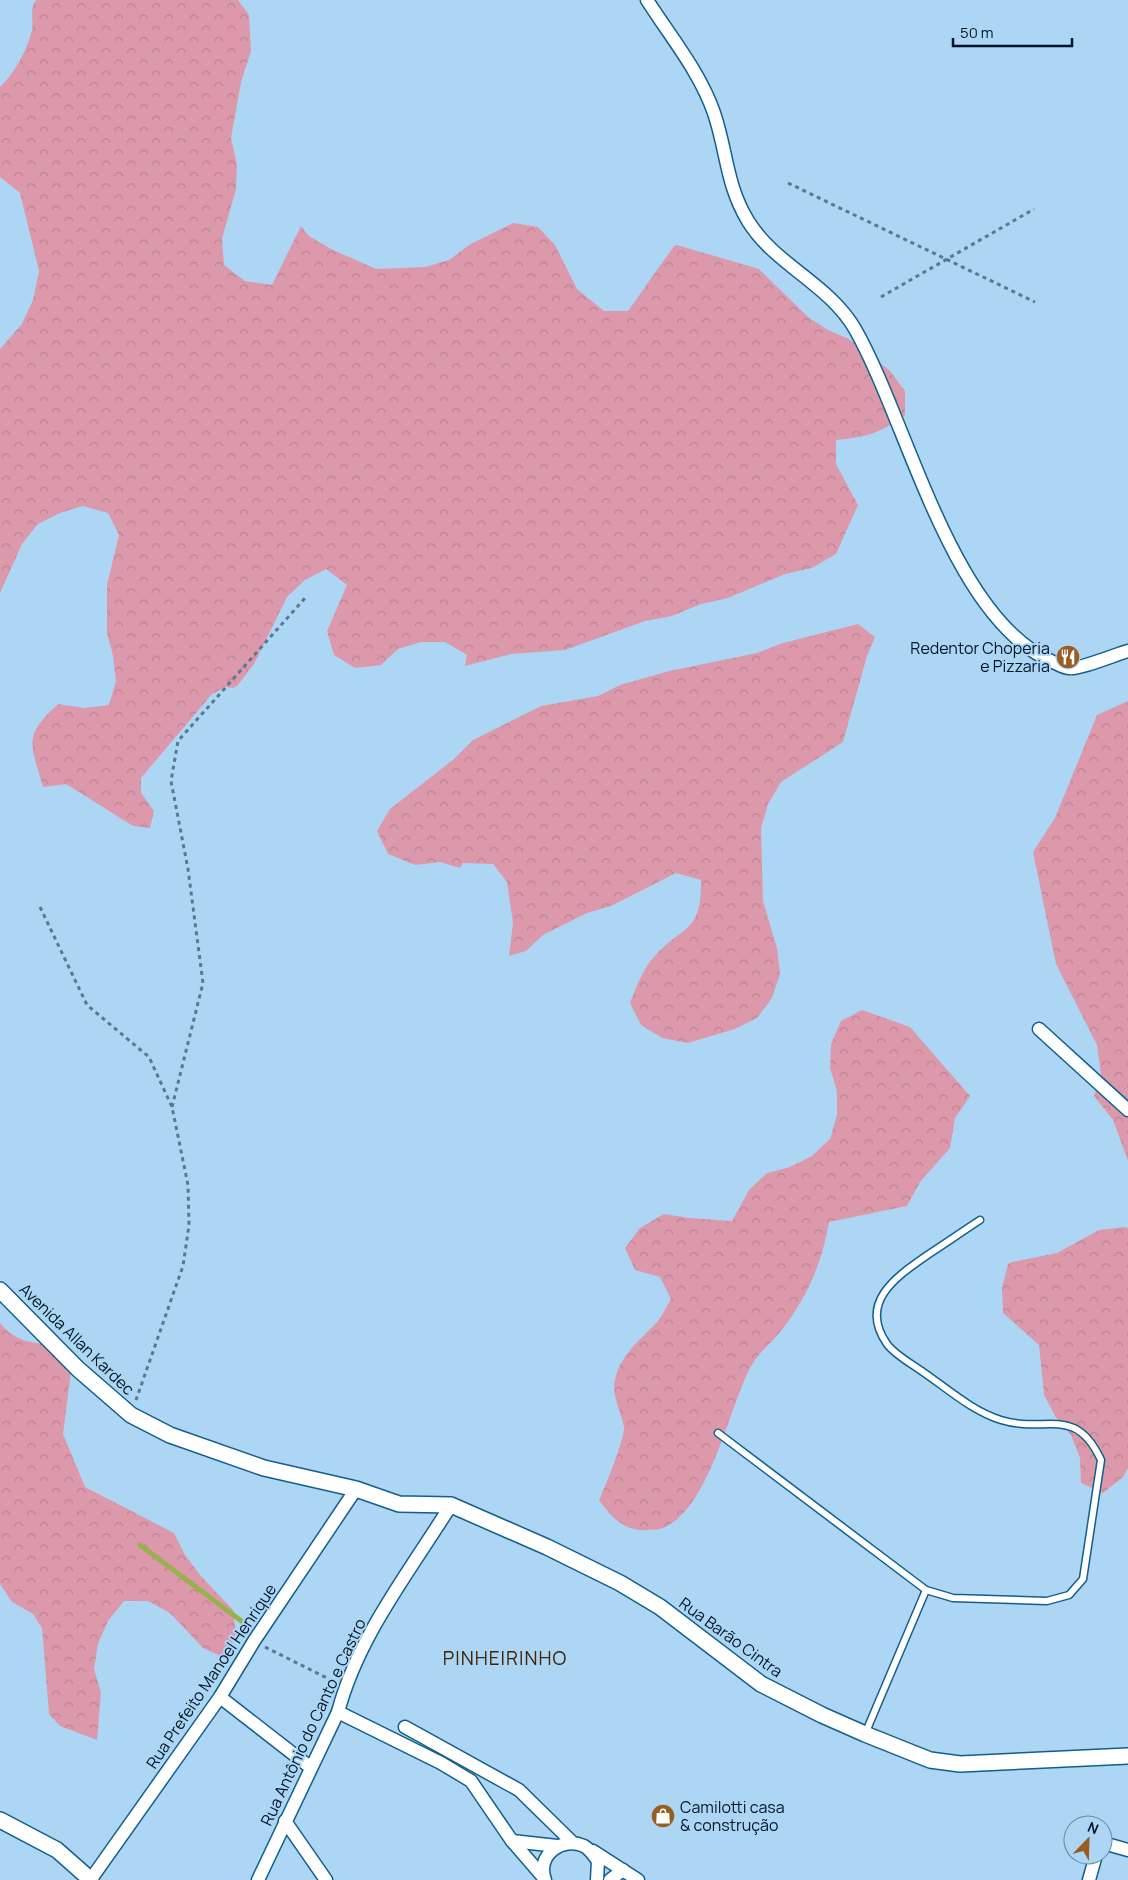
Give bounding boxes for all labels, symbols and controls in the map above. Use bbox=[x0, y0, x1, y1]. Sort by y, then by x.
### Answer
scale bar bbox=[953, 15, 1072, 47]
text: 50 m bbox=[960, 22, 994, 43]
place label: Redentor Choperia e Pizzaria bbox=[910, 637, 1050, 677]
restaurant icon: Redentor Choperia e Pizzaria bbox=[1055, 644, 1081, 670]
street label: Avenida Allan Kardec bbox=[15, 1278, 139, 1400]
street label: Rua Prefeito Manoel Henrique bbox=[141, 1579, 281, 1773]
street label: Rua Barão Cintra bbox=[675, 1592, 787, 1682]
street label: Rua Antônio do Canto e Castro bbox=[255, 1615, 371, 1829]
district label: PINHEIRINHO bbox=[443, 1645, 567, 1671]
place label: Camilotti casa & construção bbox=[680, 1796, 785, 1836]
shop icon: Camilotti casa & construção bbox=[650, 1803, 676, 1829]
north arrow bbox=[1063, 1815, 1113, 1865]
text: N bbox=[1085, 1817, 1102, 1838]

